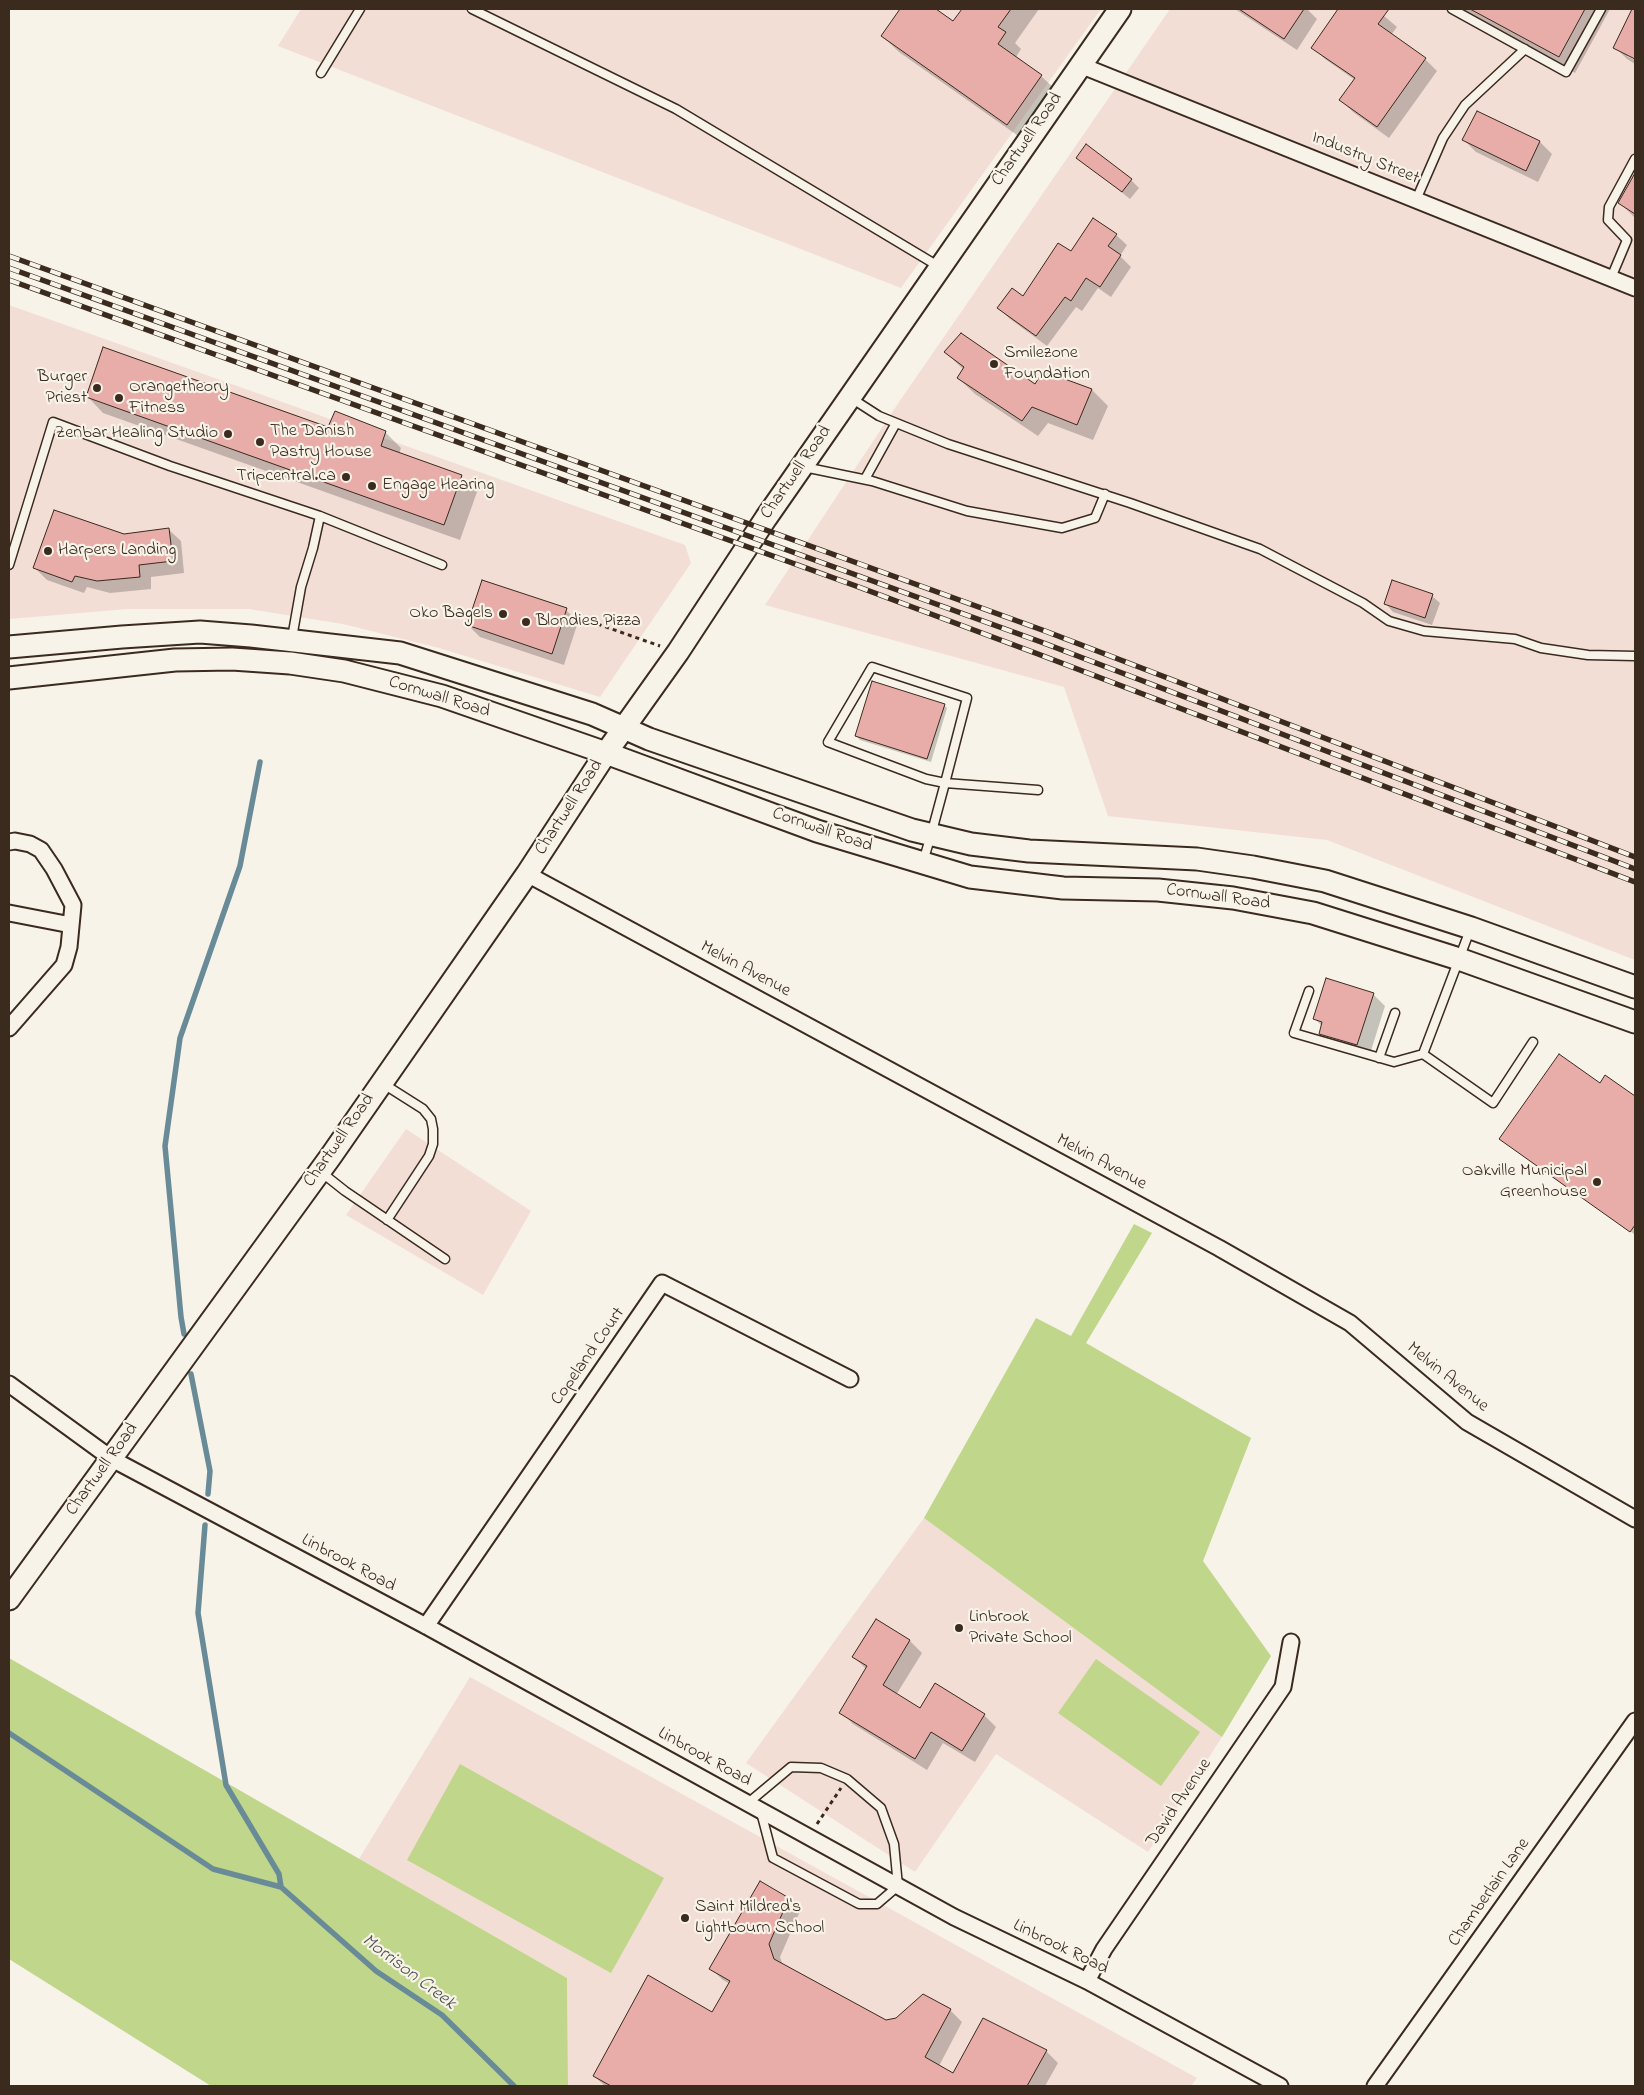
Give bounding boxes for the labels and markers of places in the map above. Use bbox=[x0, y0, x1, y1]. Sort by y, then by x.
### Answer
place label: Smilezone Foundation bbox=[1004, 343, 1090, 386]
marker: Smilezone Foundation bbox=[988, 358, 1000, 370]
place label: Burger Priest bbox=[37, 367, 87, 409]
place label: Orangetheory Fitness bbox=[129, 377, 229, 419]
marker: Burger Priest bbox=[91, 382, 103, 394]
marker: Orangetheory Fitness bbox=[113, 392, 125, 404]
place label: The Danish Pastry House bbox=[270, 421, 372, 464]
place label: Zenbar Healing Studio bbox=[55, 423, 218, 445]
marker: Zenbar Healing Studio bbox=[222, 428, 234, 440]
marker: The Danish Pastry House bbox=[254, 436, 266, 448]
place label: Tripcentral.ca bbox=[236, 466, 336, 488]
marker: Tripcentral.ca bbox=[340, 471, 352, 483]
place label: Engage Hearing bbox=[382, 475, 494, 497]
marker: Engage Hearing bbox=[366, 480, 378, 492]
place label: Harpers Landing bbox=[58, 540, 176, 562]
marker: Harpers Landing bbox=[42, 545, 54, 557]
place label: Oko Bagels bbox=[409, 603, 493, 625]
marker: Oko Bagels bbox=[497, 608, 509, 620]
place label: Blondies Pizza bbox=[536, 611, 641, 633]
marker: Blondies Pizza bbox=[520, 616, 532, 628]
place label: Oakville Municipal Greenhouse bbox=[1462, 1161, 1587, 1204]
marker: Oakville Municipal Greenhouse bbox=[1591, 1176, 1603, 1188]
place label: Linbrook Private School bbox=[969, 1607, 1072, 1650]
marker: Linbrook Private School bbox=[953, 1622, 965, 1634]
place label: Saint Mildred's Lightbourn School bbox=[695, 1897, 824, 1940]
marker: Saint Mildred's Lightbourn School bbox=[679, 1912, 691, 1924]

